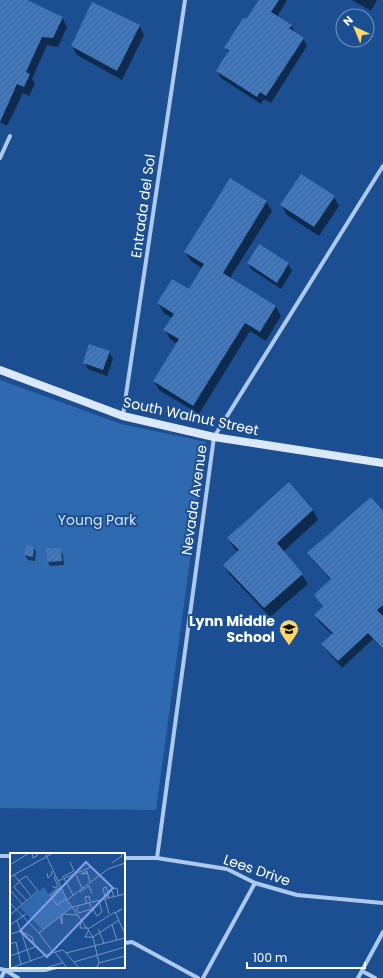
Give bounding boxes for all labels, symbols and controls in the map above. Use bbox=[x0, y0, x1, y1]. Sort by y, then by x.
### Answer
north arrow bbox=[335, 8, 375, 48]
text: N bbox=[340, 12, 357, 29]
street label: Entrada del Sol bbox=[126, 153, 160, 259]
street label: South Walnut Street bbox=[121, 392, 261, 440]
street label: Nevada Avenue bbox=[176, 443, 212, 556]
park label: Young Park bbox=[58, 510, 137, 530]
place label: Lynn Middle School bbox=[189, 611, 275, 647]
school or university icon: Lynn Middle School bbox=[278, 618, 300, 646]
street label: Lees Drive bbox=[221, 849, 293, 891]
inset map bbox=[10, 853, 125, 968]
scale bar bbox=[247, 944, 365, 970]
text: 100 m bbox=[253, 949, 287, 966]

